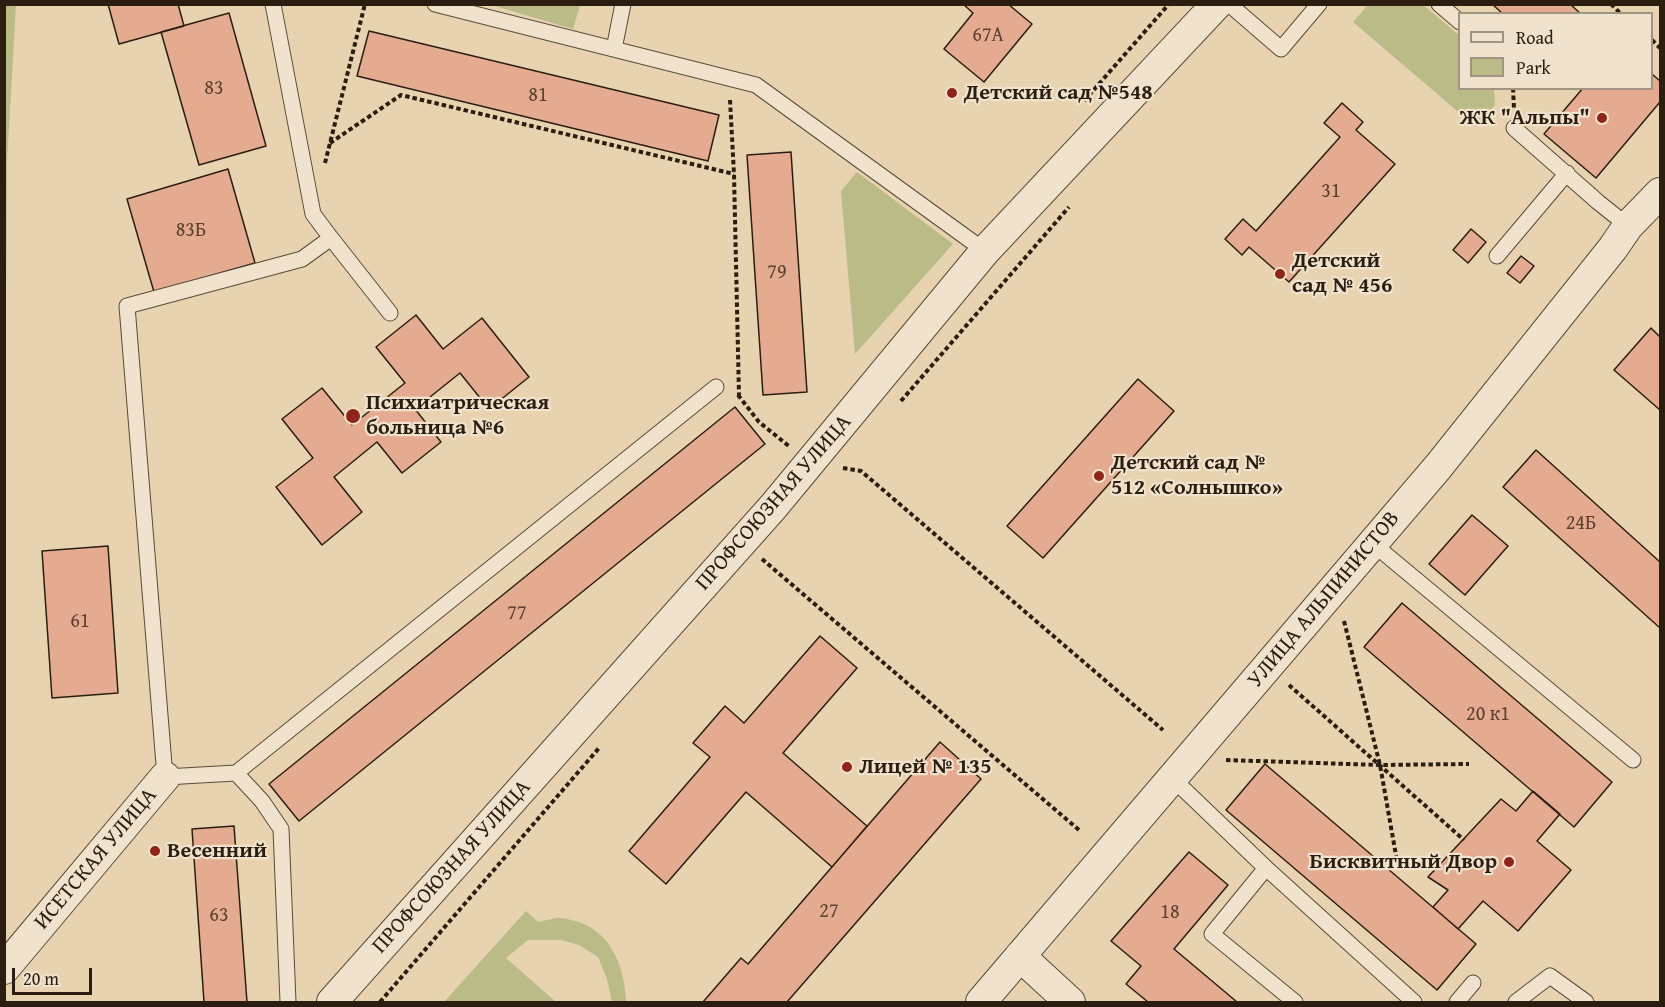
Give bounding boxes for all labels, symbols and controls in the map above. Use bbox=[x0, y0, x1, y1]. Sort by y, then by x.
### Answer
legend bbox=[1458, 12, 1653, 90]
house number: 67А bbox=[972, 24, 1004, 48]
text: Road bbox=[1516, 24, 1554, 51]
text: Park bbox=[1516, 54, 1551, 81]
house number: 83 bbox=[204, 77, 224, 101]
place label: Детский сад №548 bbox=[964, 80, 1153, 106]
house number: 81 bbox=[528, 84, 548, 108]
marker: Детский сад №548 bbox=[945, 86, 959, 100]
place label: ЖК "Альпы" bbox=[1459, 105, 1590, 131]
marker: ЖК "Альпы" bbox=[1595, 111, 1609, 125]
house number: 31 bbox=[1321, 180, 1341, 204]
house number: 83Б bbox=[176, 219, 206, 243]
place label: Детский сад № 456 bbox=[1292, 248, 1392, 300]
house number: 79 bbox=[767, 261, 787, 285]
marker: Детский сад № 456 bbox=[1273, 267, 1287, 281]
place label: Психиатрическая больница №6 bbox=[366, 390, 549, 442]
marker: Психиатрическая больница №6 bbox=[344, 407, 362, 425]
street label: ПРОФСОЮЗНАЯ УЛИЦА bbox=[690, 410, 858, 596]
place label: Детский сад № 512 «Солнышко» bbox=[1111, 450, 1283, 502]
marker: Детский сад № 512 «Солнышко» bbox=[1092, 469, 1106, 483]
street label: УЛИЦА АЛЬПИНИСТОВ bbox=[1242, 506, 1406, 694]
house number: 24Б bbox=[1566, 512, 1596, 536]
house number: 77 bbox=[507, 602, 527, 626]
house number: 61 bbox=[70, 610, 90, 634]
house number: 20 к1 bbox=[1466, 703, 1510, 727]
place label: Лицей № 135 bbox=[859, 754, 992, 780]
marker: Лицей № 135 bbox=[840, 760, 854, 774]
street label: ПРОФСОЮЗНАЯ УЛИЦА bbox=[367, 775, 537, 959]
street label: ИСЕТСКАЯ УЛИЦА bbox=[29, 783, 163, 935]
place label: Весенний bbox=[167, 838, 267, 864]
marker: Весенний bbox=[148, 844, 162, 858]
place label: Бисквитный Двор bbox=[1309, 849, 1497, 875]
marker: Бисквитный Двор bbox=[1502, 855, 1516, 869]
house number: 27 bbox=[819, 900, 839, 924]
house number: 18 bbox=[1160, 901, 1180, 925]
house number: 63 bbox=[209, 904, 229, 928]
scale bar bbox=[15, 956, 94, 994]
text: 20 m bbox=[23, 965, 59, 992]

